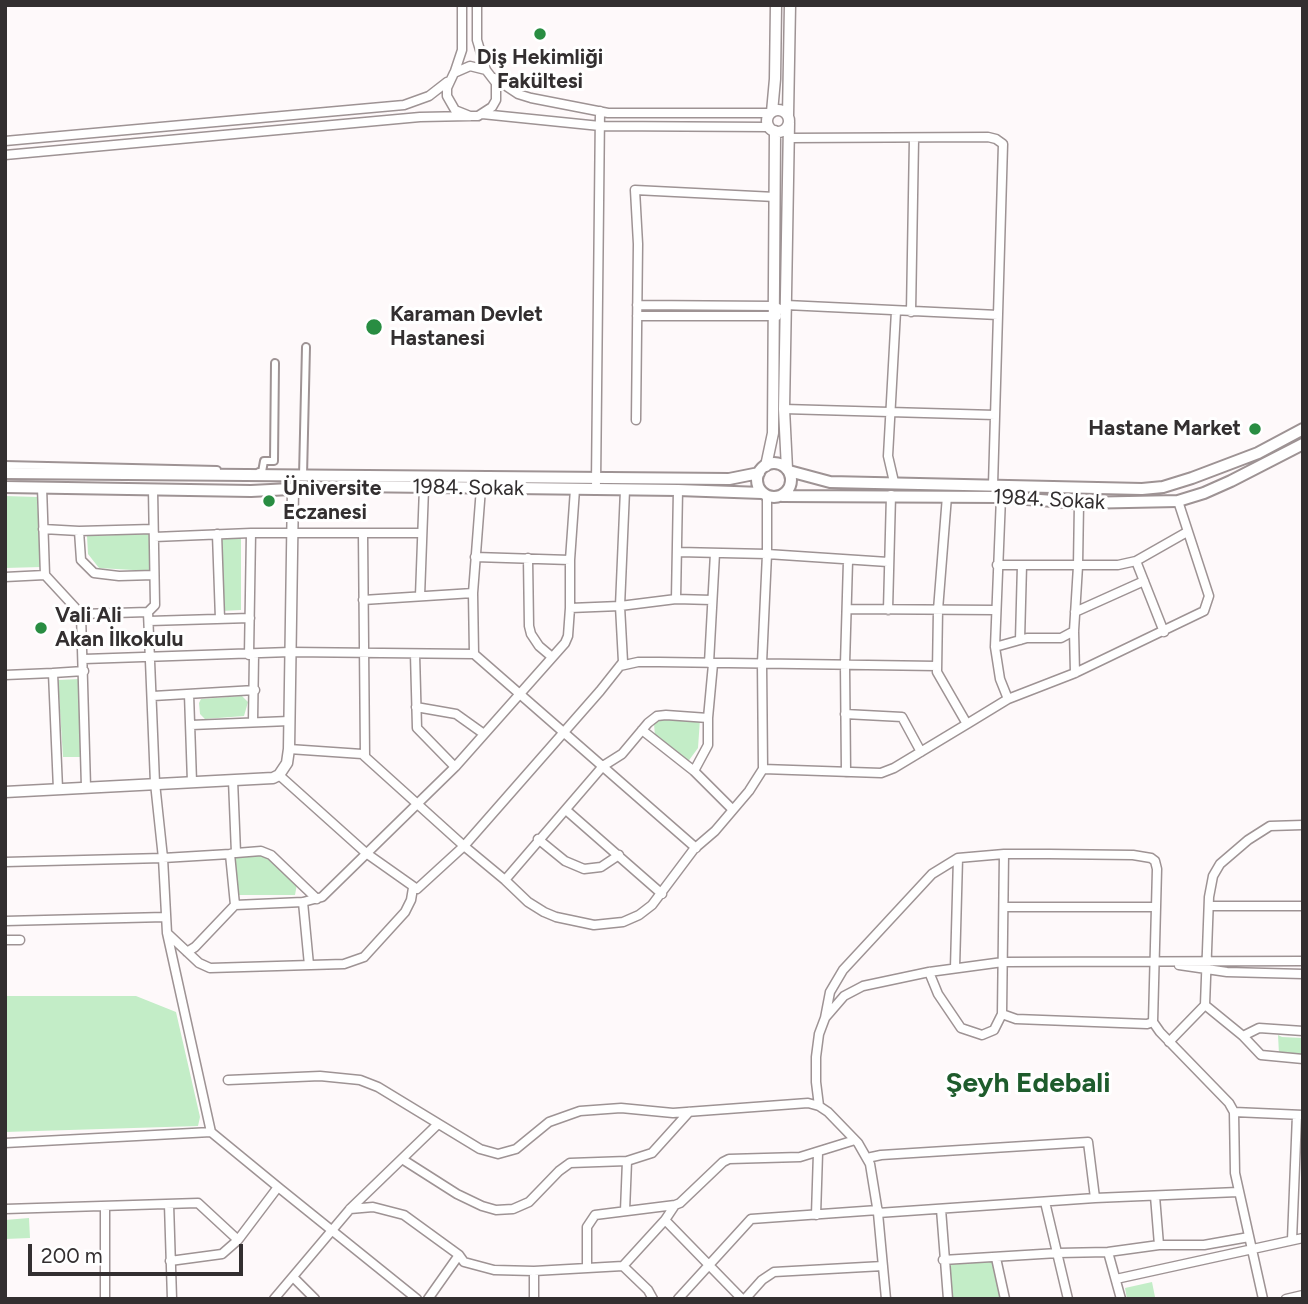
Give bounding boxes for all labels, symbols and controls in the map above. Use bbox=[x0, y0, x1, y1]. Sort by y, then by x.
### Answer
marker: Diş Hekimliği Fakültesi bbox=[532, 26, 548, 42]
place label: Diş Hekimliği Fakültesi bbox=[477, 45, 603, 95]
place label: Karaman Devlet Hastanesi bbox=[390, 302, 543, 352]
marker: Karaman Devlet Hastanesi bbox=[364, 317, 384, 337]
place label: Hastane Market bbox=[1088, 416, 1241, 442]
marker: Hastane Market bbox=[1247, 421, 1263, 437]
street label: 1984. Sokak bbox=[412, 474, 524, 502]
place label: Üniversite Eczanesi bbox=[283, 476, 381, 526]
street label: 1984. Sokak bbox=[992, 484, 1106, 516]
marker: Üniversite Eczanesi bbox=[261, 493, 277, 509]
place label: Vali Ali Akan İlkokulu bbox=[55, 603, 183, 653]
marker: Vali Ali Akan İlkokulu bbox=[33, 620, 49, 636]
district label: Şeyh Edebali bbox=[945, 1067, 1111, 1101]
scale bar bbox=[32, 1230, 247, 1274]
text: 200 m bbox=[41, 1243, 103, 1268]

